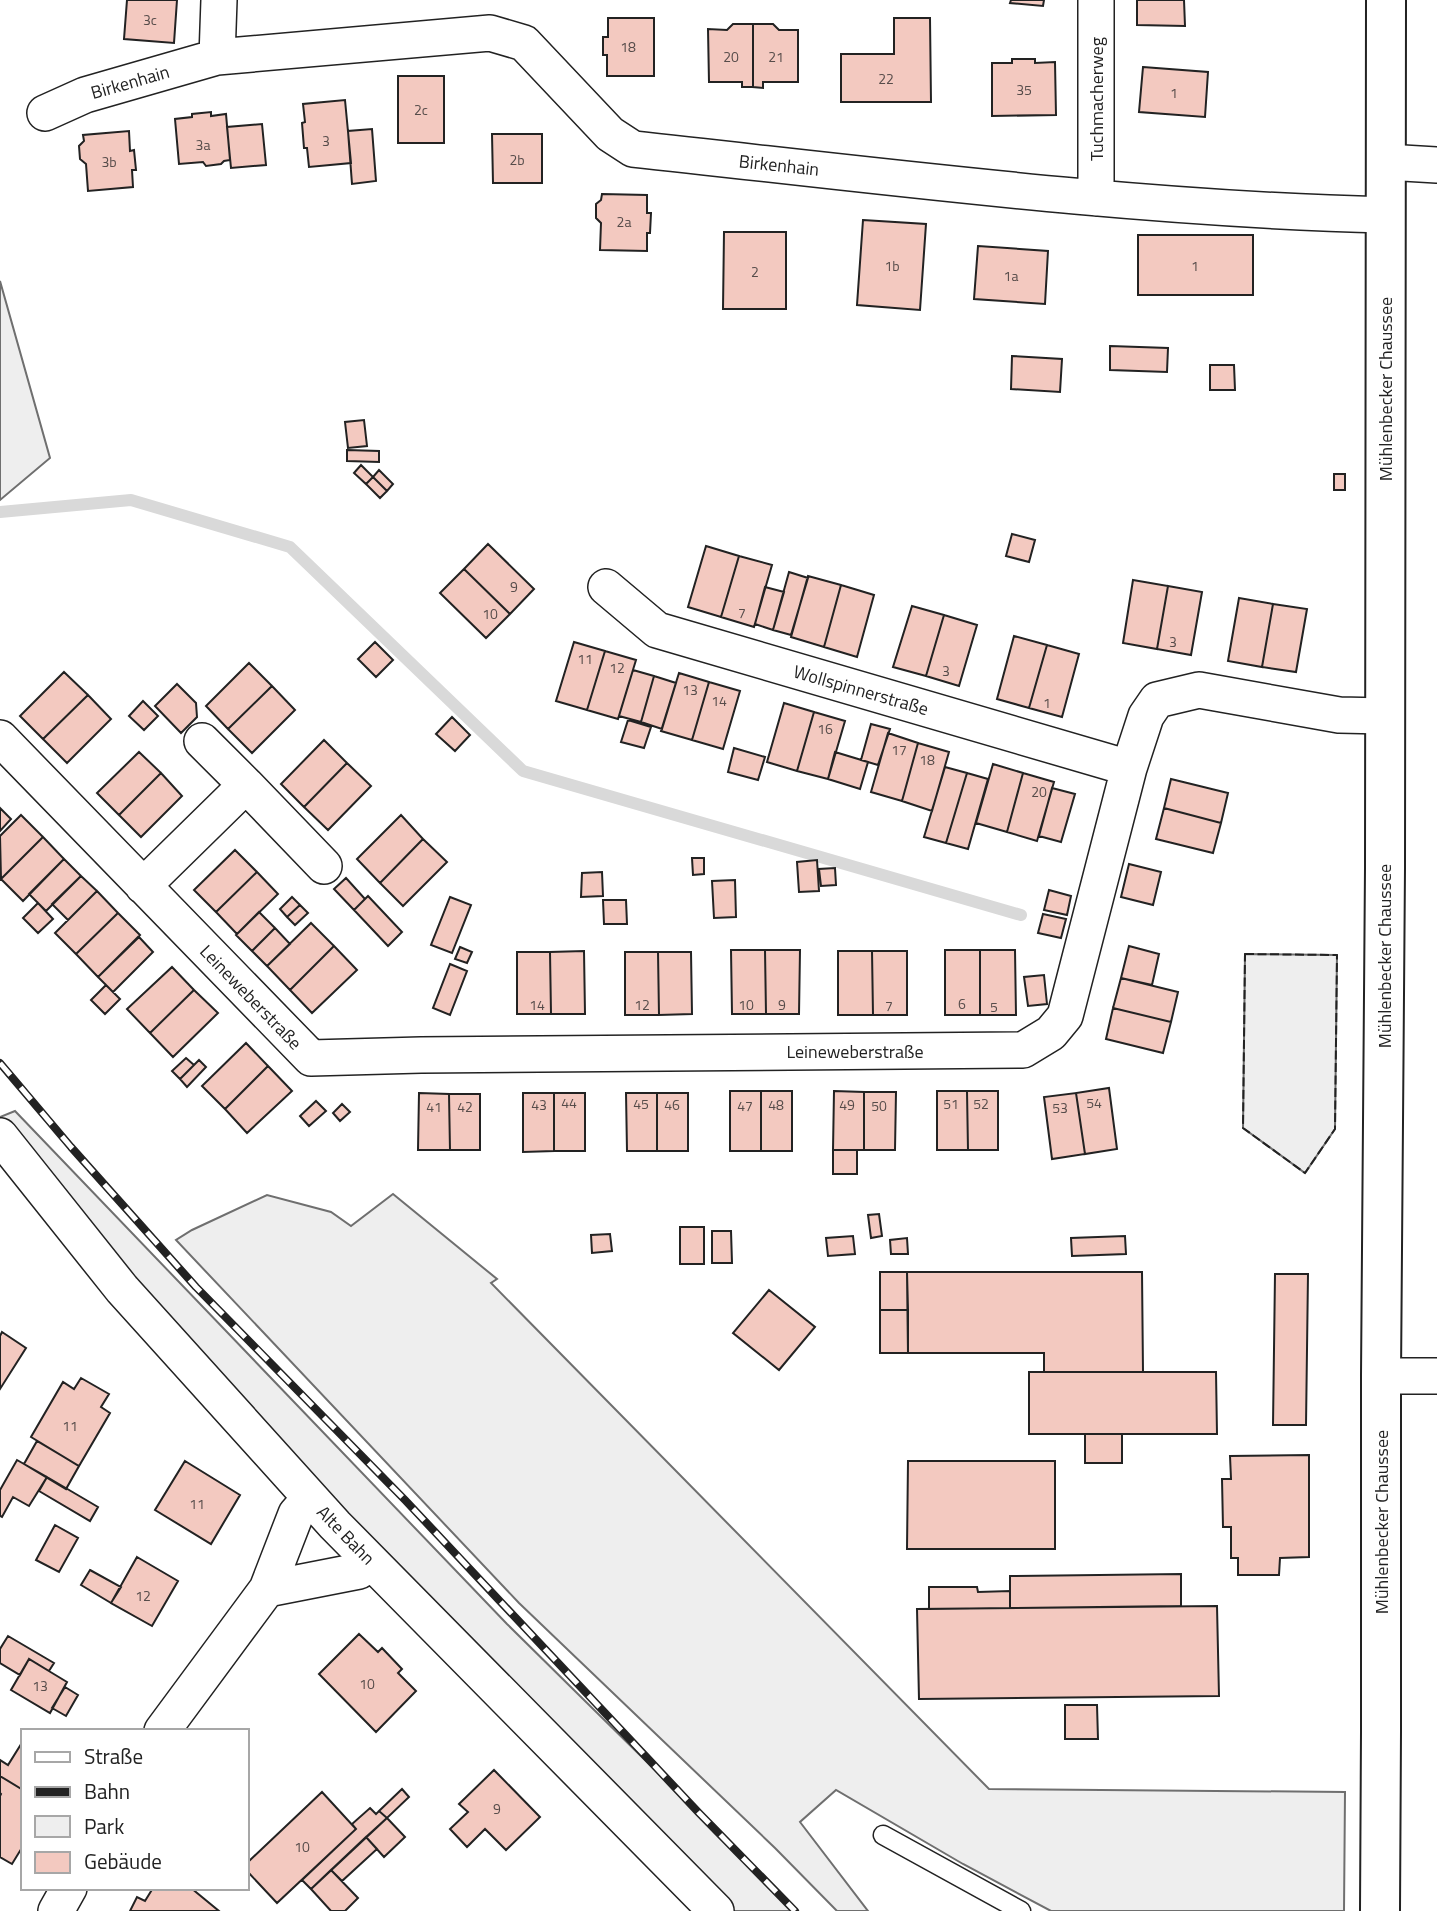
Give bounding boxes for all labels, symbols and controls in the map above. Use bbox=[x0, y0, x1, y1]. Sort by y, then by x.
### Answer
house number: 3c bbox=[143, 9, 157, 30]
house number: 18 bbox=[620, 36, 636, 57]
street label: Tuchmacherweg bbox=[1083, 37, 1110, 161]
house number: 20 bbox=[723, 46, 739, 67]
house number: 21 bbox=[768, 46, 784, 67]
street label: Birkenhain bbox=[87, 58, 173, 106]
house number: 22 bbox=[878, 68, 894, 89]
house number: 35 bbox=[1016, 79, 1032, 100]
house number: 1 bbox=[1170, 82, 1178, 103]
house number: 2c bbox=[414, 99, 428, 120]
house number: 3 bbox=[322, 130, 330, 151]
house number: 3a bbox=[196, 134, 210, 155]
street label: Birkenhain bbox=[737, 147, 821, 183]
house number: 2b bbox=[509, 149, 525, 170]
house number: 3b bbox=[101, 151, 117, 172]
house number: 2a bbox=[617, 211, 631, 232]
house number: 1b bbox=[884, 255, 900, 276]
house number: 1 bbox=[1191, 255, 1199, 276]
house number: 2 bbox=[751, 261, 759, 282]
house number: 1a bbox=[1004, 265, 1018, 286]
street label: Mühlenbecker Chaussee bbox=[1372, 297, 1399, 481]
house number: 9 bbox=[510, 576, 518, 597]
house number: 7 bbox=[738, 602, 746, 623]
house number: 10 bbox=[482, 603, 498, 624]
house number: 3 bbox=[1169, 631, 1177, 652]
house number: 11 bbox=[577, 648, 593, 669]
house number: 12 bbox=[609, 657, 625, 678]
street label: Wollspinnerstraße bbox=[790, 658, 932, 722]
house number: 3 bbox=[942, 660, 950, 681]
house number: 13 bbox=[682, 679, 698, 700]
house number: 14 bbox=[711, 690, 727, 711]
house number: 1 bbox=[1043, 692, 1051, 713]
house number: 16 bbox=[817, 718, 833, 739]
house number: 17 bbox=[891, 739, 907, 760]
house number: 18 bbox=[919, 749, 935, 770]
house number: 20 bbox=[1031, 781, 1047, 802]
street label: Mühlenbecker Chaussee bbox=[1371, 864, 1398, 1048]
street label: Leineweberstraße bbox=[194, 938, 308, 1056]
house number: 6 bbox=[958, 993, 966, 1014]
house number: 14 bbox=[529, 994, 545, 1015]
house number: 12 bbox=[634, 994, 650, 1015]
house number: 10 bbox=[738, 994, 754, 1015]
house number: 9 bbox=[778, 994, 786, 1015]
house number: 7 bbox=[885, 995, 893, 1016]
house number: 5 bbox=[990, 996, 998, 1017]
street label: Leineweberstraße bbox=[786, 1038, 924, 1065]
house number: 44 bbox=[561, 1092, 577, 1113]
house number: 54 bbox=[1086, 1092, 1102, 1113]
house number: 45 bbox=[633, 1093, 649, 1114]
house number: 51 bbox=[943, 1093, 959, 1114]
house number: 52 bbox=[973, 1093, 989, 1114]
house number: 43 bbox=[531, 1094, 547, 1115]
house number: 46 bbox=[664, 1094, 680, 1115]
house number: 48 bbox=[768, 1094, 784, 1115]
house number: 49 bbox=[839, 1094, 855, 1115]
house number: 47 bbox=[737, 1095, 753, 1116]
house number: 50 bbox=[871, 1095, 887, 1116]
house number: 41 bbox=[426, 1096, 442, 1117]
house number: 42 bbox=[457, 1096, 473, 1117]
house number: 53 bbox=[1052, 1097, 1068, 1118]
house number: 11 bbox=[62, 1415, 78, 1436]
street label: Mühlenbecker Chaussee bbox=[1368, 1430, 1395, 1614]
house number: 11 bbox=[189, 1493, 205, 1514]
street label: Alte Bahn bbox=[311, 1499, 381, 1571]
house number: 12 bbox=[135, 1585, 151, 1606]
house number: 10 bbox=[359, 1673, 375, 1694]
house number: 13 bbox=[32, 1675, 48, 1696]
legend bbox=[21, 1729, 248, 1890]
text: Straße bbox=[84, 1740, 143, 1772]
text: Bahn bbox=[84, 1775, 130, 1807]
house number: 9 bbox=[493, 1798, 501, 1819]
text: Park bbox=[84, 1810, 124, 1842]
house number: 10 bbox=[294, 1836, 310, 1857]
text: Gebäude bbox=[84, 1845, 162, 1877]

